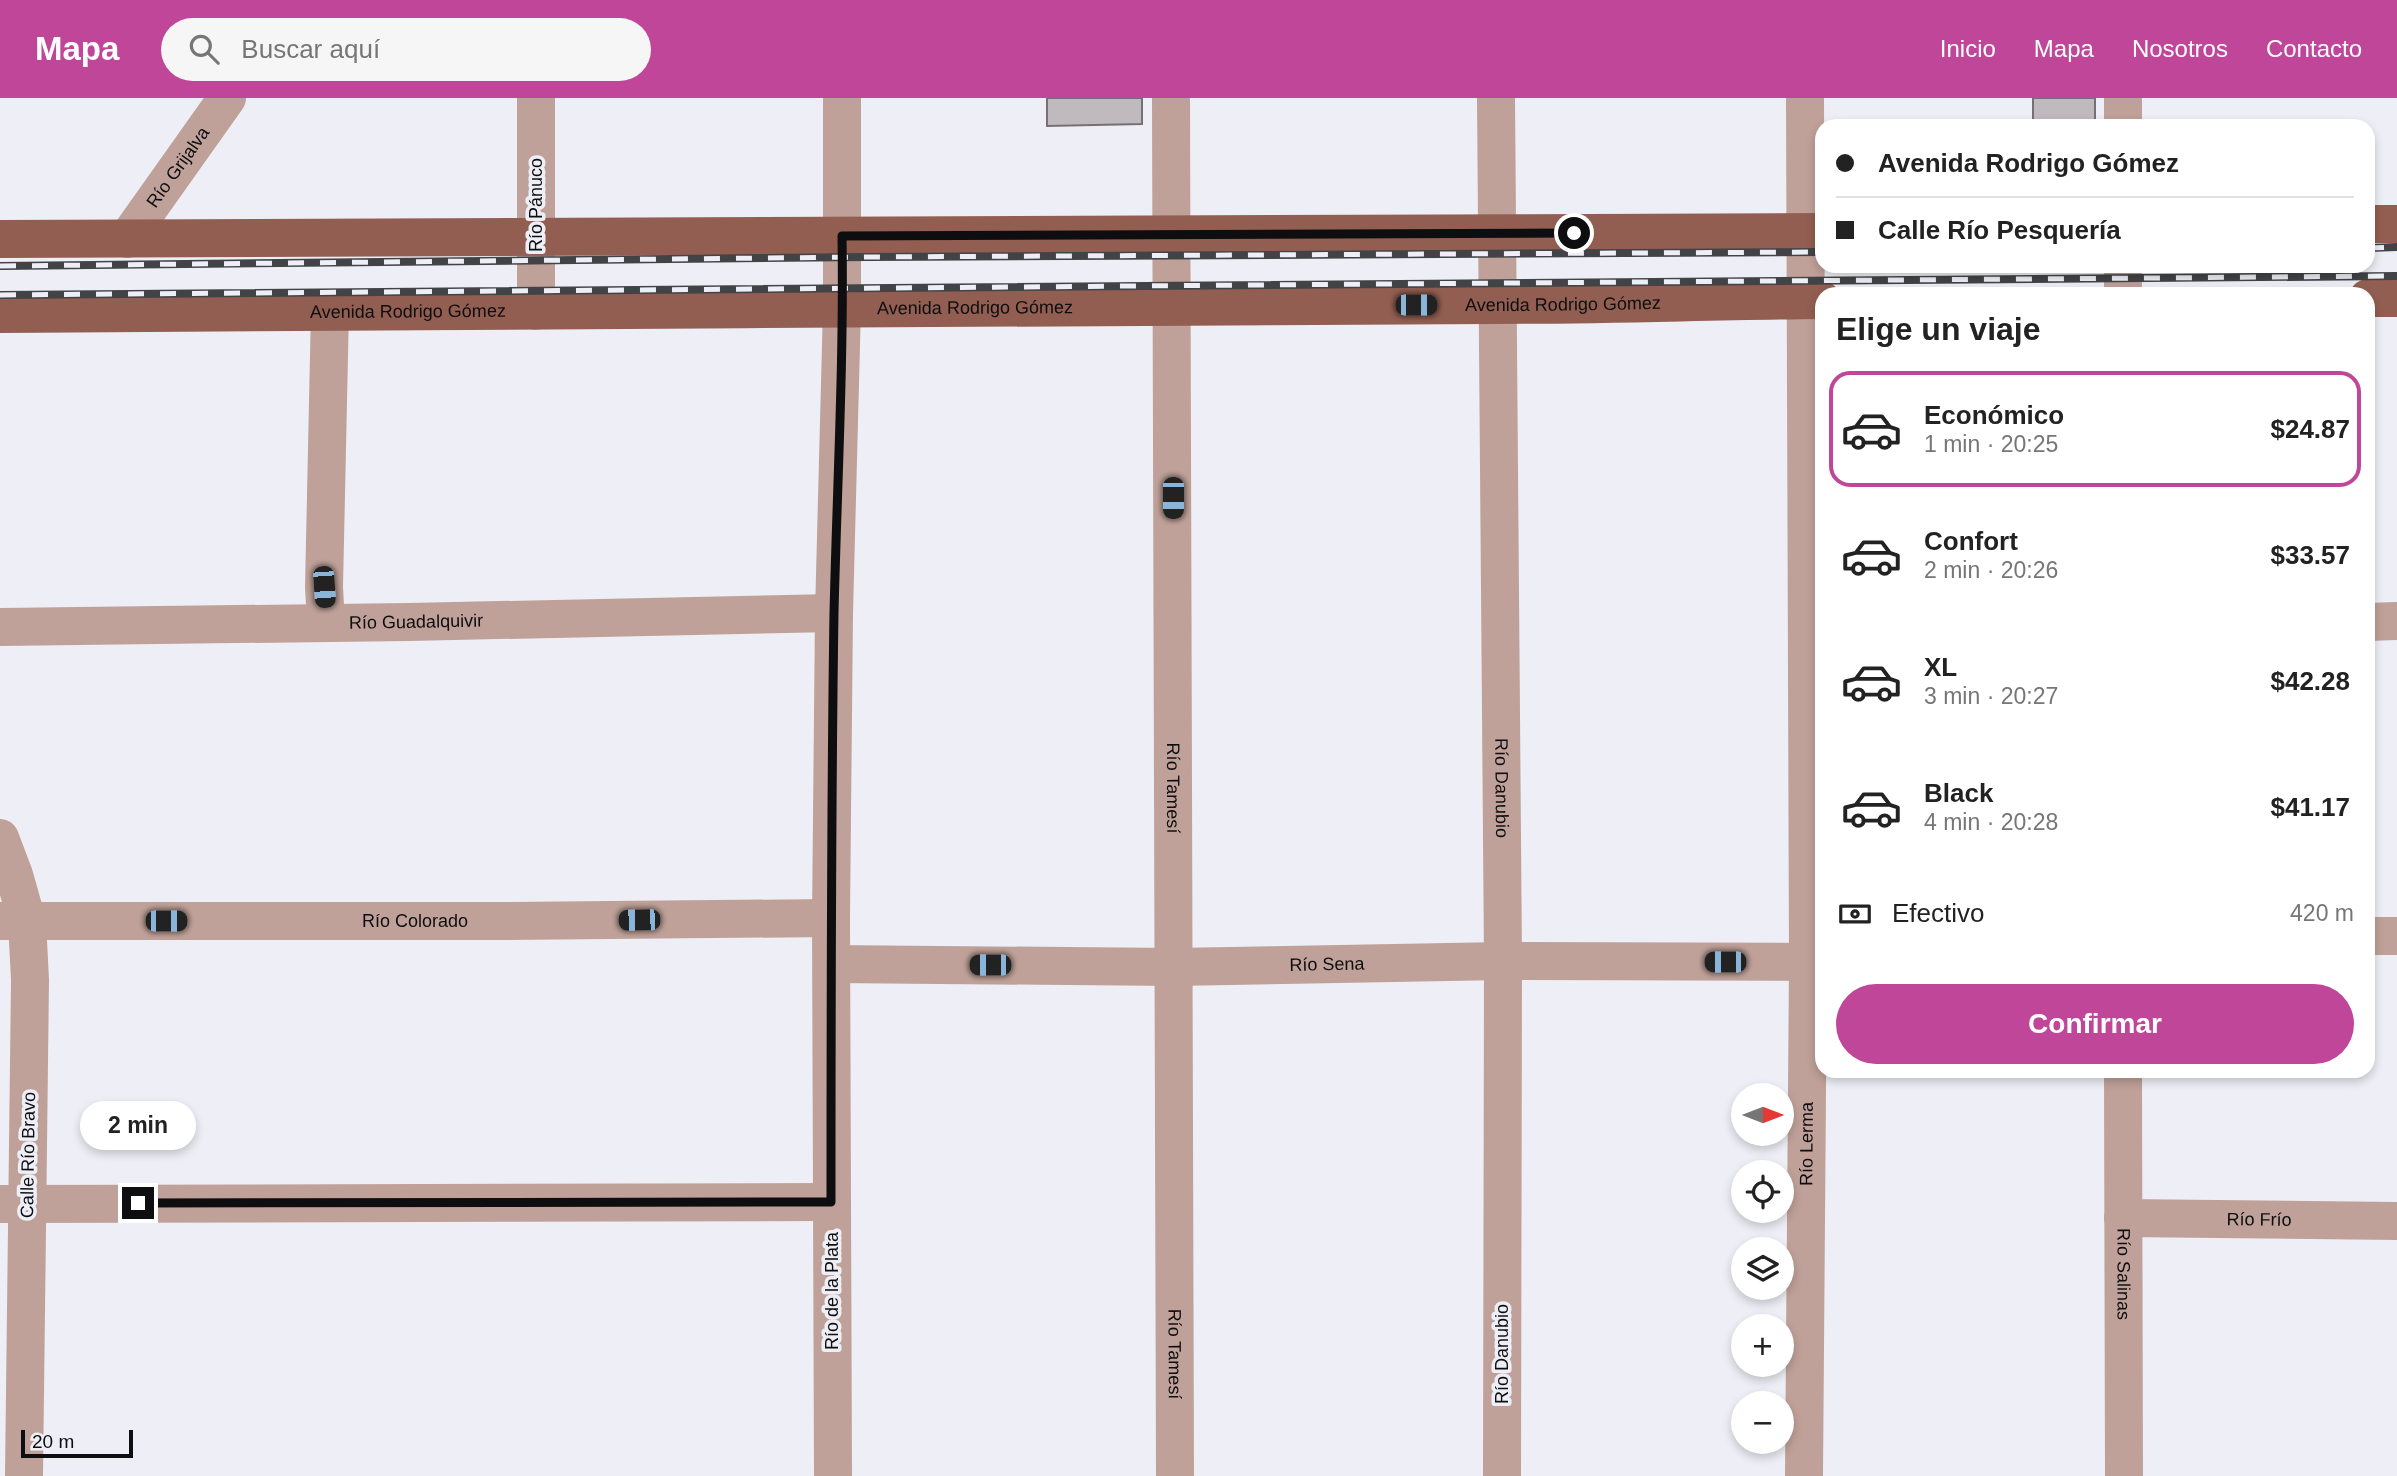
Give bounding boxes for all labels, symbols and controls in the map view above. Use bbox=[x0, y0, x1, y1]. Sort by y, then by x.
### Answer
search box bbox=[161, 18, 651, 81]
text: Mapa bbox=[35, 30, 119, 67]
icon: search bbox=[185, 30, 223, 68]
text: Buscar aquí bbox=[241, 34, 380, 64]
text: Inicio bbox=[1940, 35, 1996, 62]
text: Mapa bbox=[2034, 35, 2094, 62]
text: Nosotros bbox=[2132, 35, 2228, 62]
text: Contacto bbox=[2266, 35, 2362, 62]
street label: Río Grijalva bbox=[143, 122, 214, 211]
text: Avenida Rodrigo Gómez bbox=[1878, 148, 2179, 178]
street label: Río Pánuco bbox=[526, 158, 546, 252]
text: Calle Río Pesquería bbox=[1878, 215, 2121, 245]
route start bbox=[1558, 217, 1590, 249]
street label: Avenida Rodrigo Gómez bbox=[1465, 293, 1661, 315]
car bbox=[1396, 295, 1438, 316]
street label: Avenida Rodrigo Gómez bbox=[877, 297, 1073, 318]
street label: Avenida Rodrigo Gómez bbox=[310, 301, 506, 322]
text: Elige un viaje bbox=[1836, 311, 2041, 347]
icon: car bbox=[1840, 398, 1903, 461]
text: Económico bbox=[1924, 400, 2064, 430]
text: $24.87 bbox=[2270, 414, 2350, 444]
text: 1 min · 20:25 bbox=[1924, 431, 2058, 457]
car bbox=[1163, 477, 1184, 519]
icon: car bbox=[1840, 524, 1903, 587]
text: Confort bbox=[1924, 526, 2018, 556]
text: $33.57 bbox=[2270, 540, 2350, 570]
text: 2 min · 20:26 bbox=[1924, 557, 2058, 583]
car bbox=[313, 565, 336, 609]
street label: Río Guadalquivir bbox=[349, 610, 483, 633]
icon: car bbox=[1840, 650, 1903, 713]
text: XL bbox=[1924, 652, 1957, 682]
text: $42.28 bbox=[2270, 666, 2350, 696]
text: 3 min · 20:27 bbox=[1924, 683, 2058, 709]
street label: Río Danubio bbox=[1491, 738, 1512, 838]
street label: Río Tamesí bbox=[1163, 743, 1183, 833]
icon: car bbox=[1840, 776, 1903, 839]
text: Black bbox=[1924, 778, 1993, 808]
text: $41.17 bbox=[2270, 792, 2350, 822]
text: 4 min · 20:28 bbox=[1924, 809, 2058, 835]
icon: cash bbox=[1836, 895, 1874, 933]
text: Efectivo bbox=[1892, 898, 1985, 928]
text: 420 m bbox=[2290, 900, 2354, 926]
car bbox=[618, 909, 661, 931]
car bbox=[146, 911, 188, 932]
street label: Río Colorado bbox=[362, 911, 468, 931]
car bbox=[1705, 952, 1747, 973]
street label: Río Sena bbox=[1289, 954, 1366, 975]
car bbox=[970, 955, 1012, 976]
button: Confirmar bbox=[1836, 984, 2354, 1064]
north arrow bbox=[1731, 1083, 1794, 1146]
map controls bbox=[1731, 1083, 1794, 1454]
street label: Calle Río Bravo bbox=[17, 1092, 39, 1218]
street label: Río Lerma bbox=[1796, 1101, 1817, 1186]
callout: 2 min bbox=[80, 1102, 196, 1150]
text: 2 min bbox=[108, 1112, 168, 1138]
button: locate bbox=[1731, 1160, 1794, 1223]
route end bbox=[122, 1187, 154, 1219]
street label: Río Frío bbox=[2226, 1209, 2292, 1230]
street label: Río Salinas bbox=[2113, 1228, 2134, 1320]
street label: Río de la Plata bbox=[822, 1231, 842, 1350]
button: layers bbox=[1731, 1237, 1794, 1300]
street label: Río Danubio bbox=[1492, 1304, 1512, 1404]
street label: Río Tamesí bbox=[1165, 1309, 1185, 1399]
button: + bbox=[1731, 1314, 1794, 1377]
button: − bbox=[1731, 1391, 1794, 1454]
scale bar bbox=[21, 1427, 133, 1459]
text: 20 m bbox=[32, 1431, 74, 1452]

